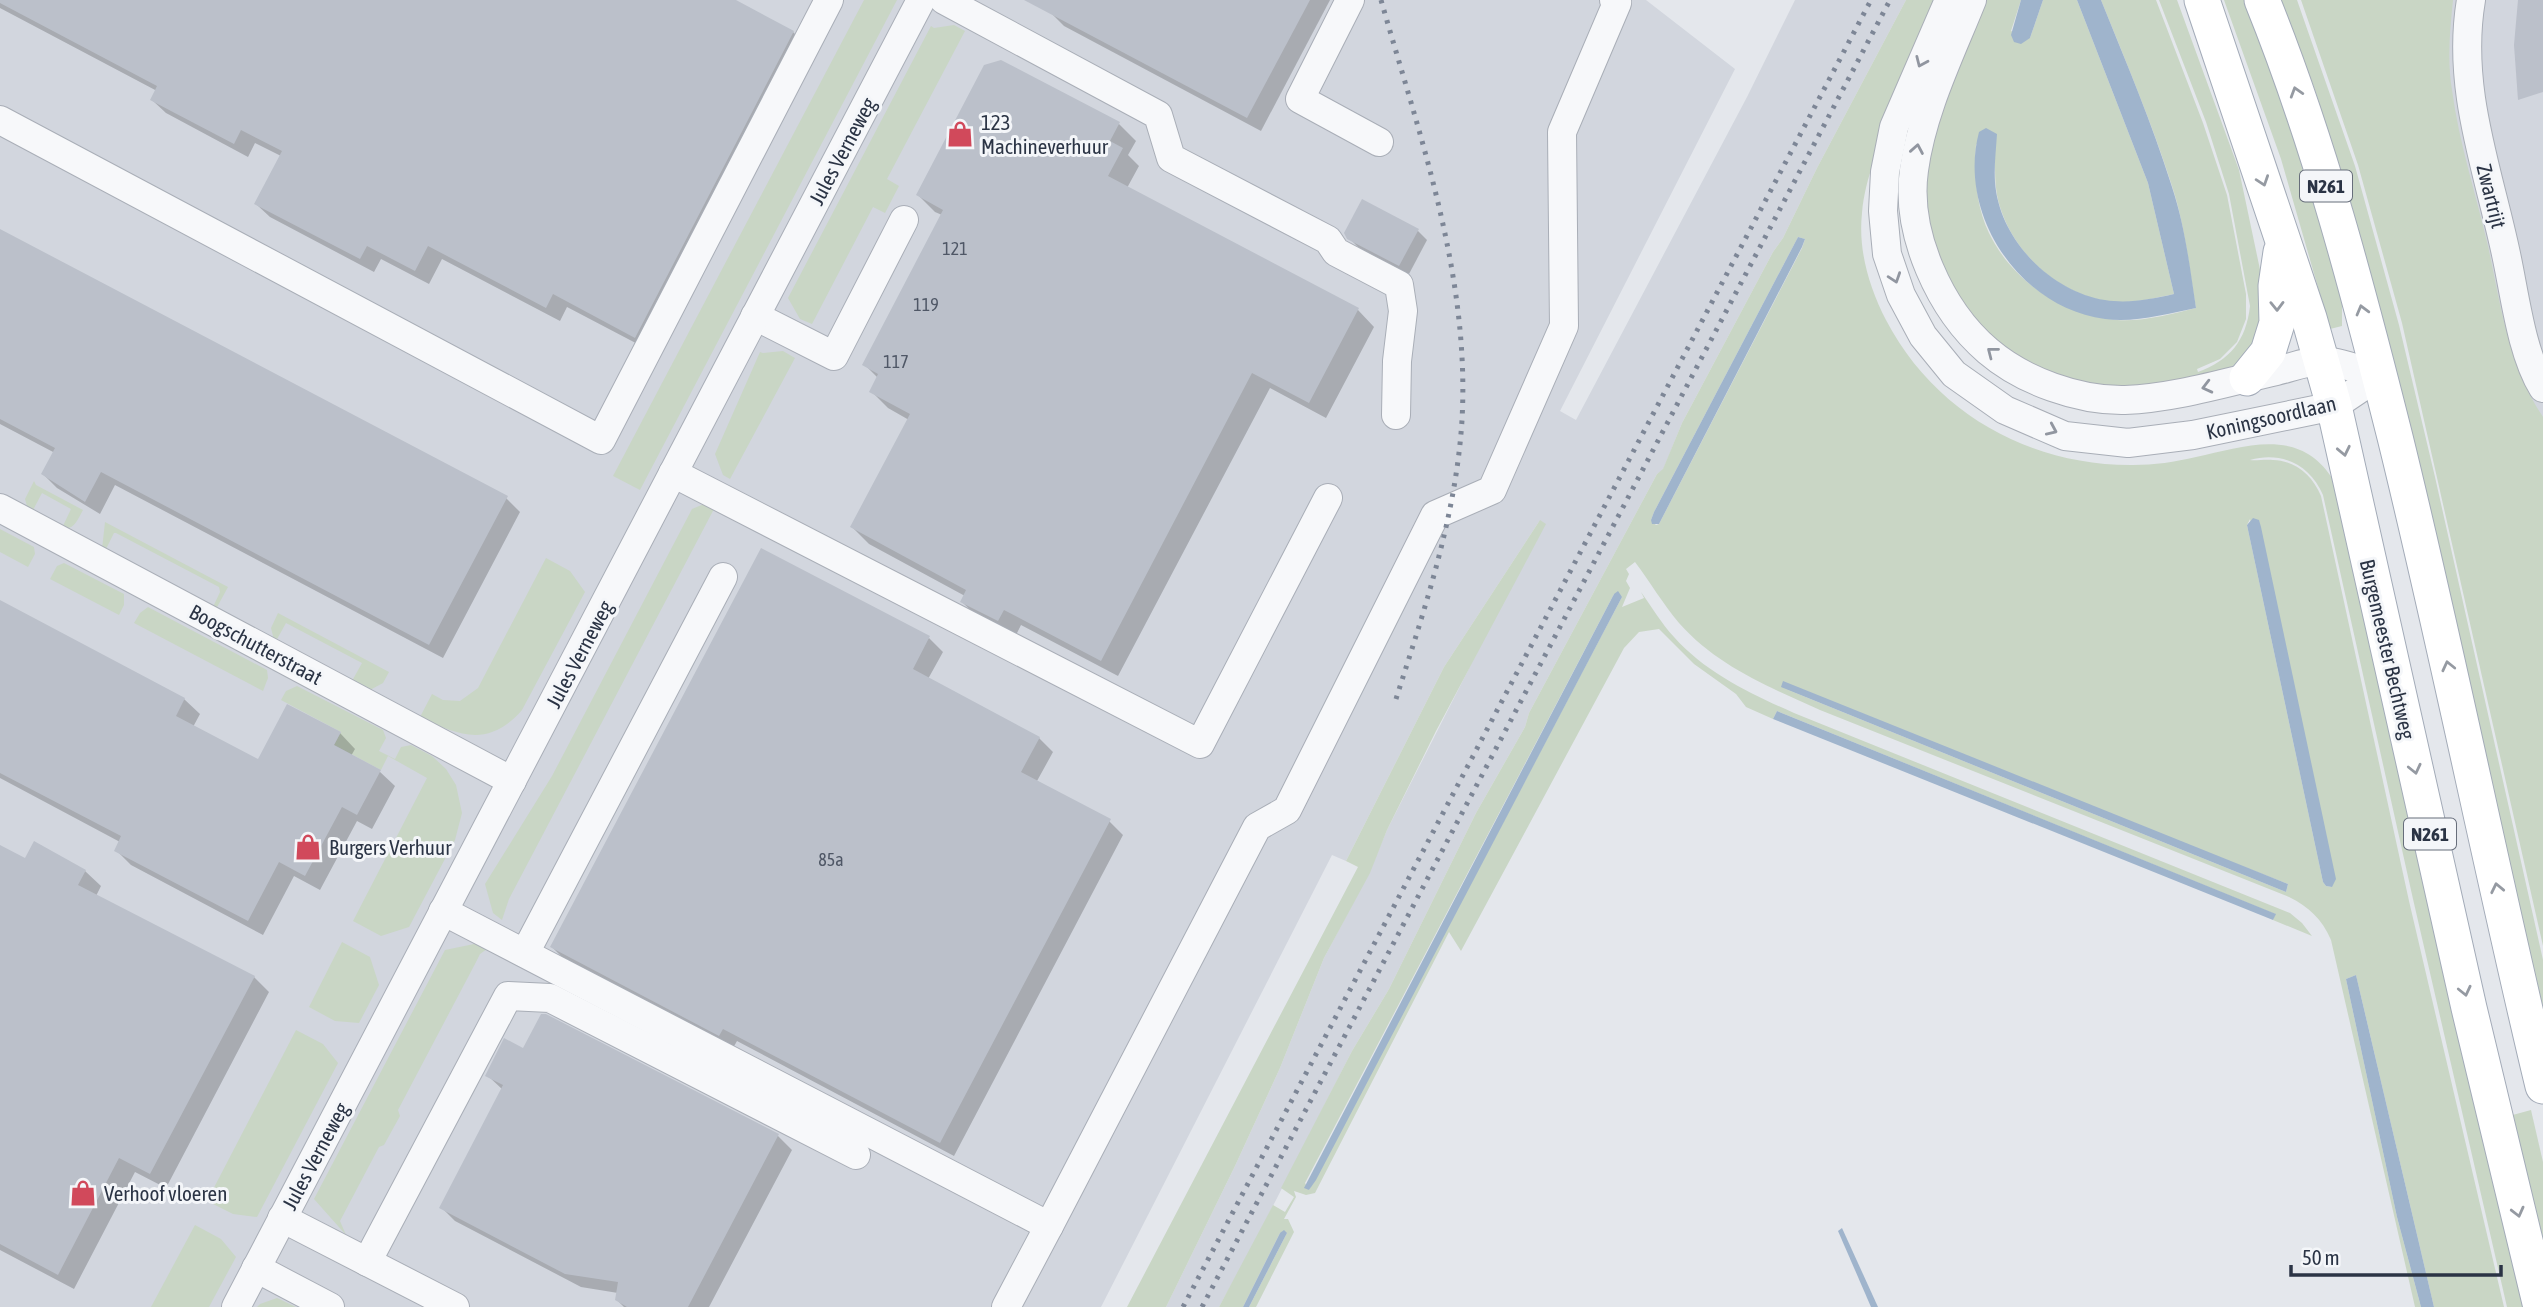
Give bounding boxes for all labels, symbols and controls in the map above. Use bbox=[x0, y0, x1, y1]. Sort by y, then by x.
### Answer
one-way arrow bbox=[1915, 55, 1929, 67]
one-way arrow bbox=[2290, 86, 2305, 98]
street label: Jules Verneweg bbox=[804, 93, 880, 209]
place label: 123 Machineverhuur bbox=[981, 110, 1109, 158]
shop icon: 123 Machineverhuur bbox=[945, 119, 975, 149]
one-way arrow bbox=[1909, 143, 1924, 155]
street label: Zwartrijt bbox=[2472, 161, 2512, 231]
road number: N261 bbox=[2300, 170, 2352, 202]
one-way arrow bbox=[2255, 174, 2269, 186]
house number: 121 bbox=[942, 238, 968, 259]
one-way arrow bbox=[1887, 272, 1901, 284]
house number: 119 bbox=[913, 294, 939, 315]
one-way arrow bbox=[2269, 301, 2284, 312]
one-way arrow bbox=[2355, 304, 2370, 316]
one-way arrow bbox=[1988, 348, 2000, 361]
house number: 117 bbox=[883, 351, 909, 372]
one-way arrow bbox=[2202, 379, 2214, 393]
street label: Koningsoordlaan bbox=[2204, 390, 2338, 444]
one-way arrow bbox=[2045, 422, 2058, 436]
one-way arrow bbox=[2336, 445, 2350, 457]
street label: Burgemeester Bechtweg bbox=[2356, 557, 2420, 741]
street label: Jules Verneweg bbox=[541, 596, 617, 712]
street label: Boogschutterstraat bbox=[186, 599, 326, 689]
one-way arrow bbox=[2442, 660, 2456, 672]
one-way arrow bbox=[2407, 763, 2421, 775]
road number: N261 bbox=[2404, 818, 2456, 849]
shop icon: Burgers Verhuur bbox=[293, 832, 323, 862]
place label: Burgers Verhuur bbox=[329, 835, 452, 859]
house number: 85a bbox=[818, 849, 844, 870]
one-way arrow bbox=[2491, 882, 2505, 894]
one-way arrow bbox=[2456, 985, 2471, 997]
street label: Jules Verneweg bbox=[277, 1098, 353, 1214]
shop icon: Verhoof vloeren bbox=[68, 1178, 98, 1208]
place label: Verhoof vloeren bbox=[104, 1181, 227, 1205]
one-way arrow bbox=[2510, 1206, 2524, 1218]
scale bar bbox=[2291, 1234, 2501, 1278]
text: 50 m bbox=[2302, 1245, 2340, 1269]

